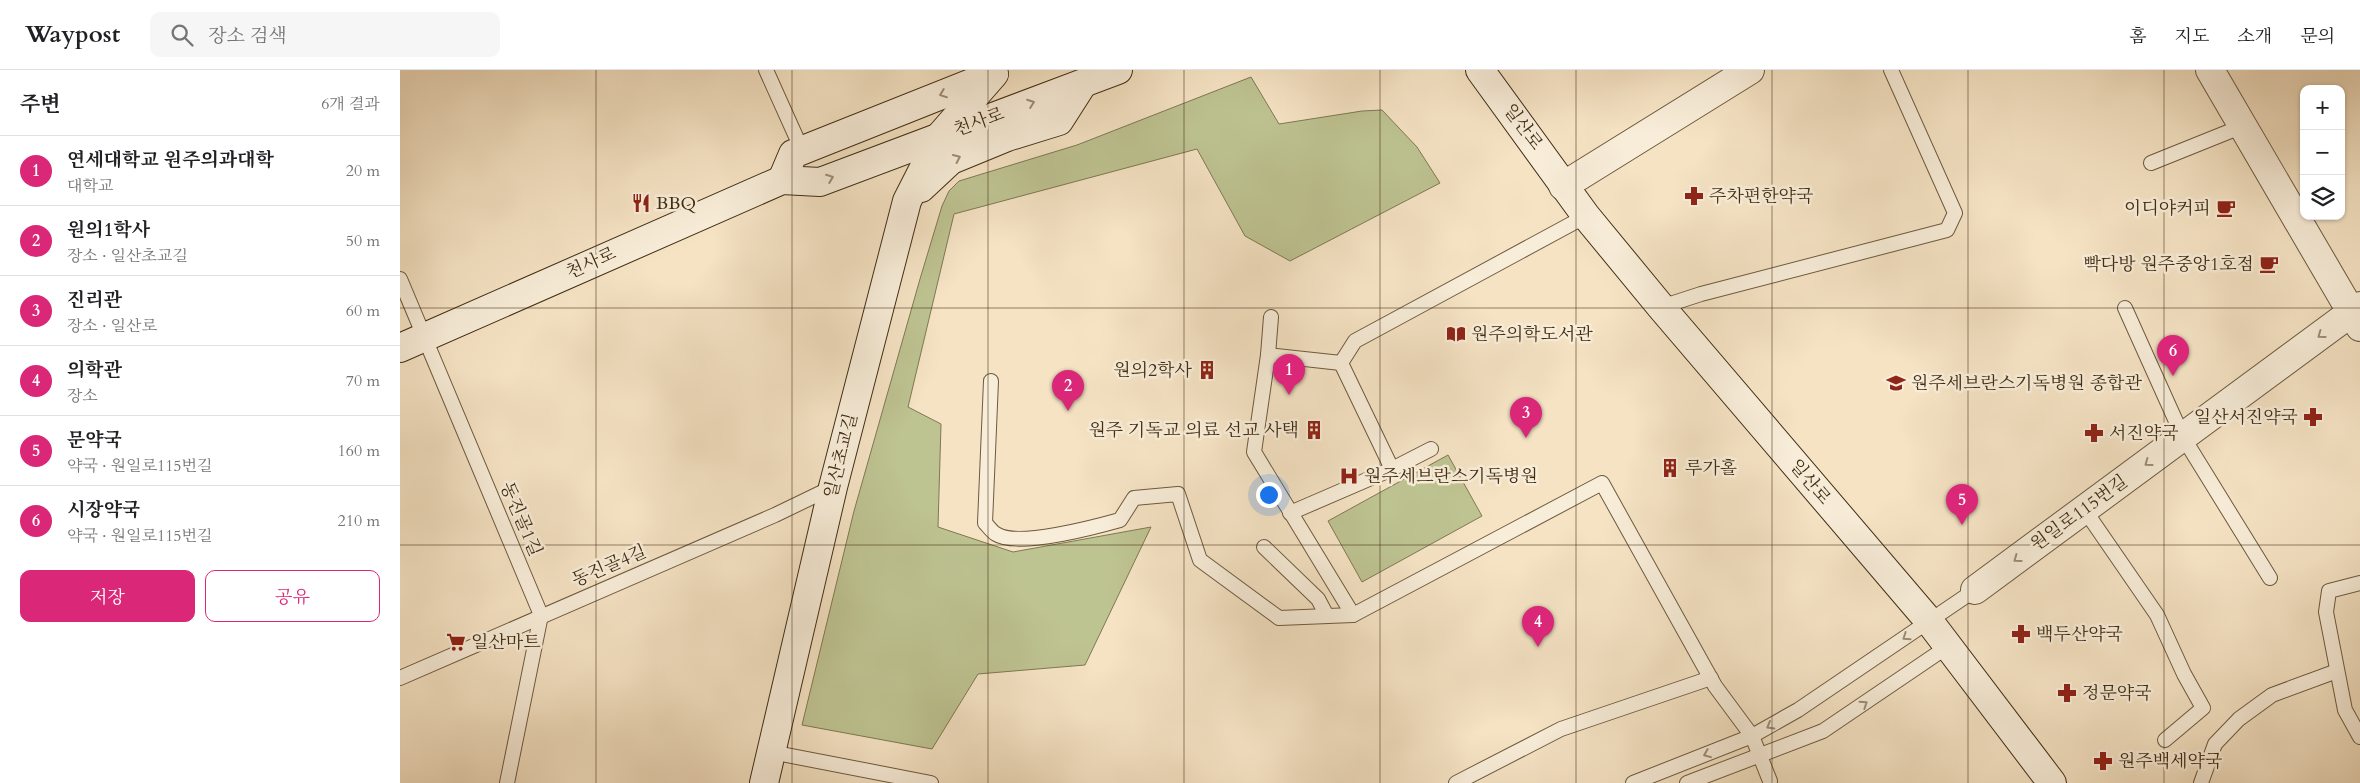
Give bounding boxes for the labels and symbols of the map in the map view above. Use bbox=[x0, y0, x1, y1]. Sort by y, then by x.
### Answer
one-way arrow bbox=[939, 88, 948, 98]
one-way arrow bbox=[1026, 99, 1035, 109]
street label: 일산로 bbox=[1497, 99, 1549, 155]
street label: 천사로 bbox=[950, 101, 1008, 143]
one-way arrow bbox=[952, 153, 961, 164]
one-way arrow bbox=[825, 174, 834, 185]
place label: 주차편한약국 bbox=[1709, 184, 1813, 209]
pharmacy icon: 주차편한약국 bbox=[1683, 185, 1705, 207]
place label: BBQ bbox=[656, 191, 696, 216]
restaurant icon: BBQ bbox=[630, 192, 652, 214]
place label: 이디야커피 bbox=[2124, 196, 2211, 221]
cafe icon: 이디야커피 bbox=[2215, 197, 2237, 219]
street label: 천사로 bbox=[562, 241, 620, 285]
place label: 빡다방 원주중앙1호점 bbox=[2083, 252, 2254, 277]
cafe icon: 빡다방 원주중앙1호점 bbox=[2258, 253, 2280, 275]
place label: 원주의학도서관 bbox=[1471, 322, 1593, 347]
library icon: 원주의학도서관 bbox=[1445, 323, 1467, 345]
one-way arrow bbox=[2317, 329, 2327, 338]
pin: 6 bbox=[2157, 335, 2189, 376]
pin: 1 bbox=[1273, 354, 1305, 395]
place label: 원의2학사 bbox=[1113, 358, 1193, 383]
building icon: 원의2학사 bbox=[1196, 359, 1218, 381]
pin: 2 bbox=[1052, 370, 1084, 411]
place label: 원주세브란스기독병원 종합관 bbox=[1911, 371, 2142, 396]
school or university icon: 원주세브란스기독병원 종합관 bbox=[1885, 372, 1907, 394]
pin: 3 bbox=[1510, 397, 1542, 438]
place label: 일산서진약국 bbox=[2194, 405, 2298, 430]
pharmacy icon: 일산서진약국 bbox=[2302, 406, 2324, 428]
street label: 일산초교길 bbox=[818, 411, 864, 501]
place label: 원주 기독교 의료 선교 사택 bbox=[1088, 418, 1299, 443]
building icon: 원주 기독교 의료 선교 사택 bbox=[1303, 419, 1325, 441]
place label: 서진약국 bbox=[2109, 421, 2179, 446]
pharmacy icon: 서진약국 bbox=[2083, 422, 2105, 444]
street label: 일산로 bbox=[1784, 454, 1836, 510]
place label: 루가홀 bbox=[1685, 456, 1737, 481]
building icon: 루가홀 bbox=[1659, 457, 1681, 479]
one-way arrow bbox=[2144, 457, 2154, 466]
place label: 원주세브란스기독병원 bbox=[1364, 464, 1538, 489]
hospital icon: 원주세브란스기독병원 bbox=[1338, 465, 1360, 487]
street label: 원일로115번길 bbox=[2025, 469, 2133, 557]
street label: 동진골1길 bbox=[494, 478, 548, 560]
your location bbox=[1256, 482, 1282, 508]
pin: 5 bbox=[1946, 484, 1978, 525]
street label: 동진골4길 bbox=[568, 539, 650, 593]
one-way arrow bbox=[2013, 553, 2023, 562]
pin: 4 bbox=[1522, 606, 1554, 647]
place label: 백두산약국 bbox=[2036, 622, 2123, 647]
pharmacy icon: 백두산약국 bbox=[2010, 623, 2032, 645]
place label: 일산마트 bbox=[471, 630, 541, 655]
supermarket icon: 일산마트 bbox=[445, 631, 467, 653]
one-way arrow bbox=[1902, 631, 1912, 640]
place label: 정문약국 bbox=[2082, 681, 2152, 706]
pharmacy icon: 정문약국 bbox=[2056, 682, 2078, 704]
one-way arrow bbox=[1858, 701, 1868, 710]
one-way arrow bbox=[1766, 720, 1775, 730]
one-way arrow bbox=[1703, 748, 1712, 758]
place label: 원주백세약국 bbox=[2118, 749, 2222, 774]
pharmacy icon: 원주백세약국 bbox=[2092, 750, 2114, 772]

